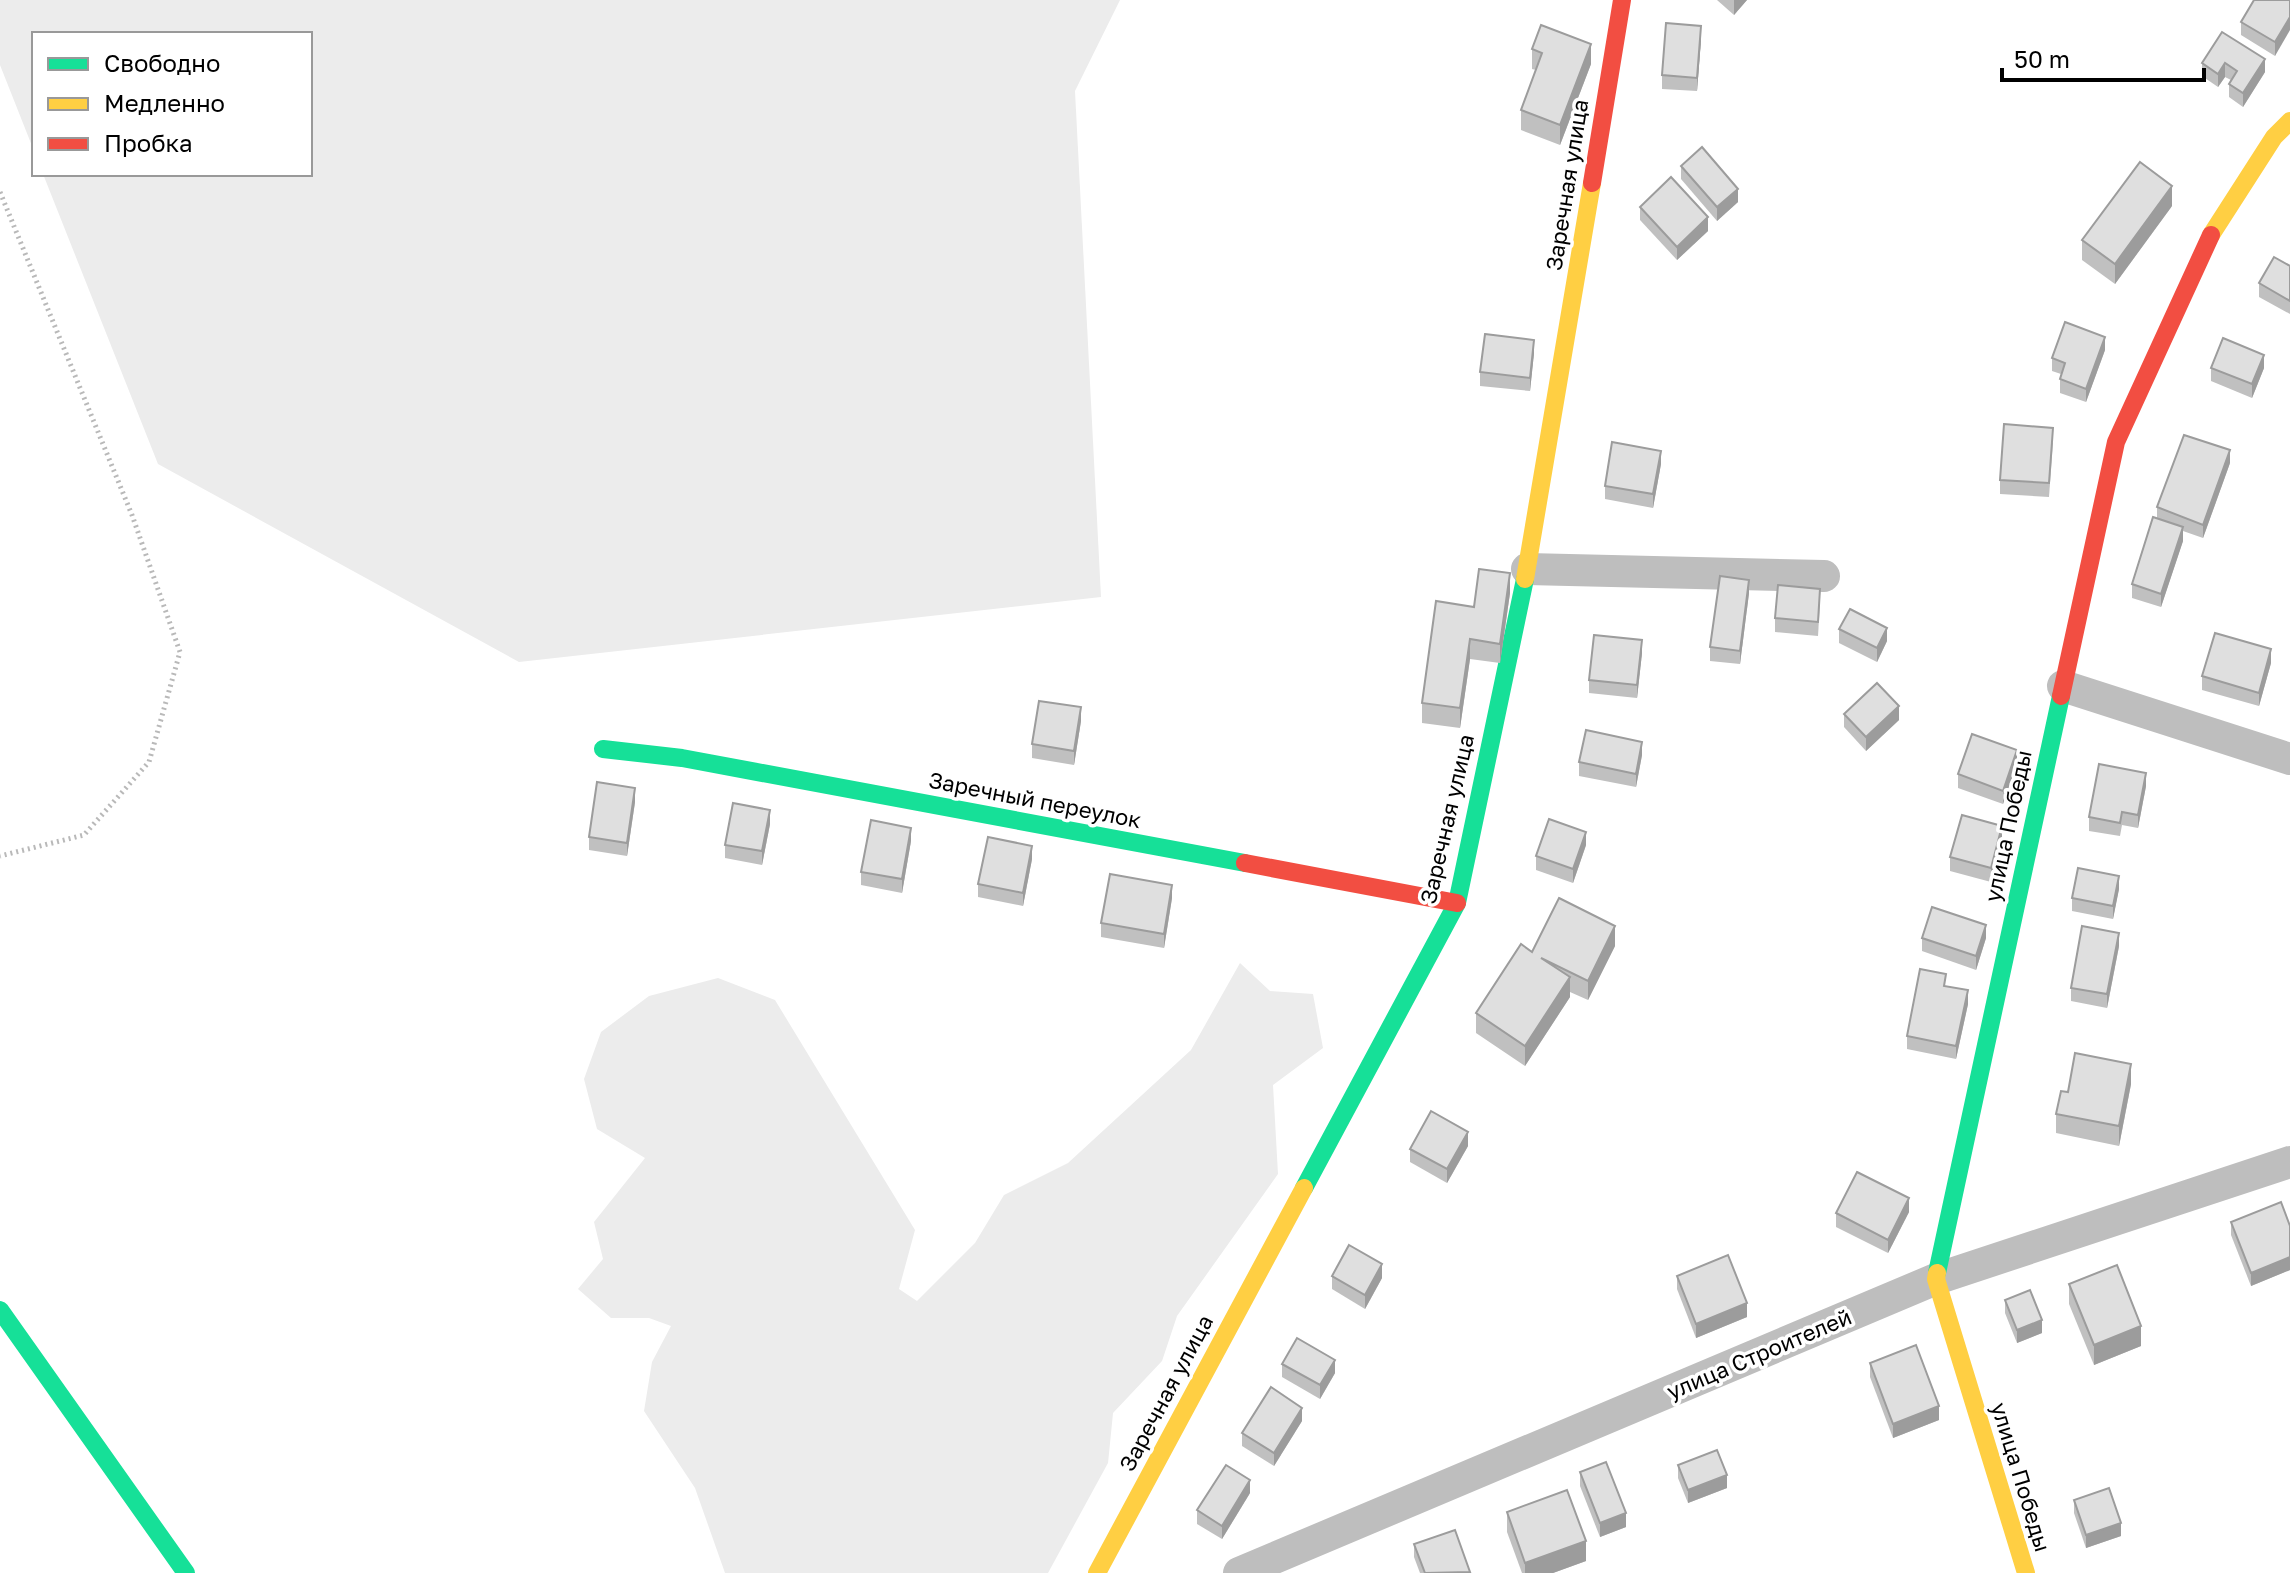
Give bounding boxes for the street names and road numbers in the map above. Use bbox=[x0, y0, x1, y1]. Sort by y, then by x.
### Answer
street label: Заречная улица bbox=[1540, 97, 1593, 273]
street label: Заречная улица bbox=[1414, 731, 1479, 906]
street label: улица Победы bbox=[1978, 747, 2037, 904]
street label: Заречный переулок bbox=[927, 766, 1144, 833]
street label: улица Строителей bbox=[1662, 1302, 1855, 1405]
street label: Заречная улица bbox=[1113, 1310, 1218, 1476]
street label: улица Победы bbox=[1986, 1399, 2057, 1555]

